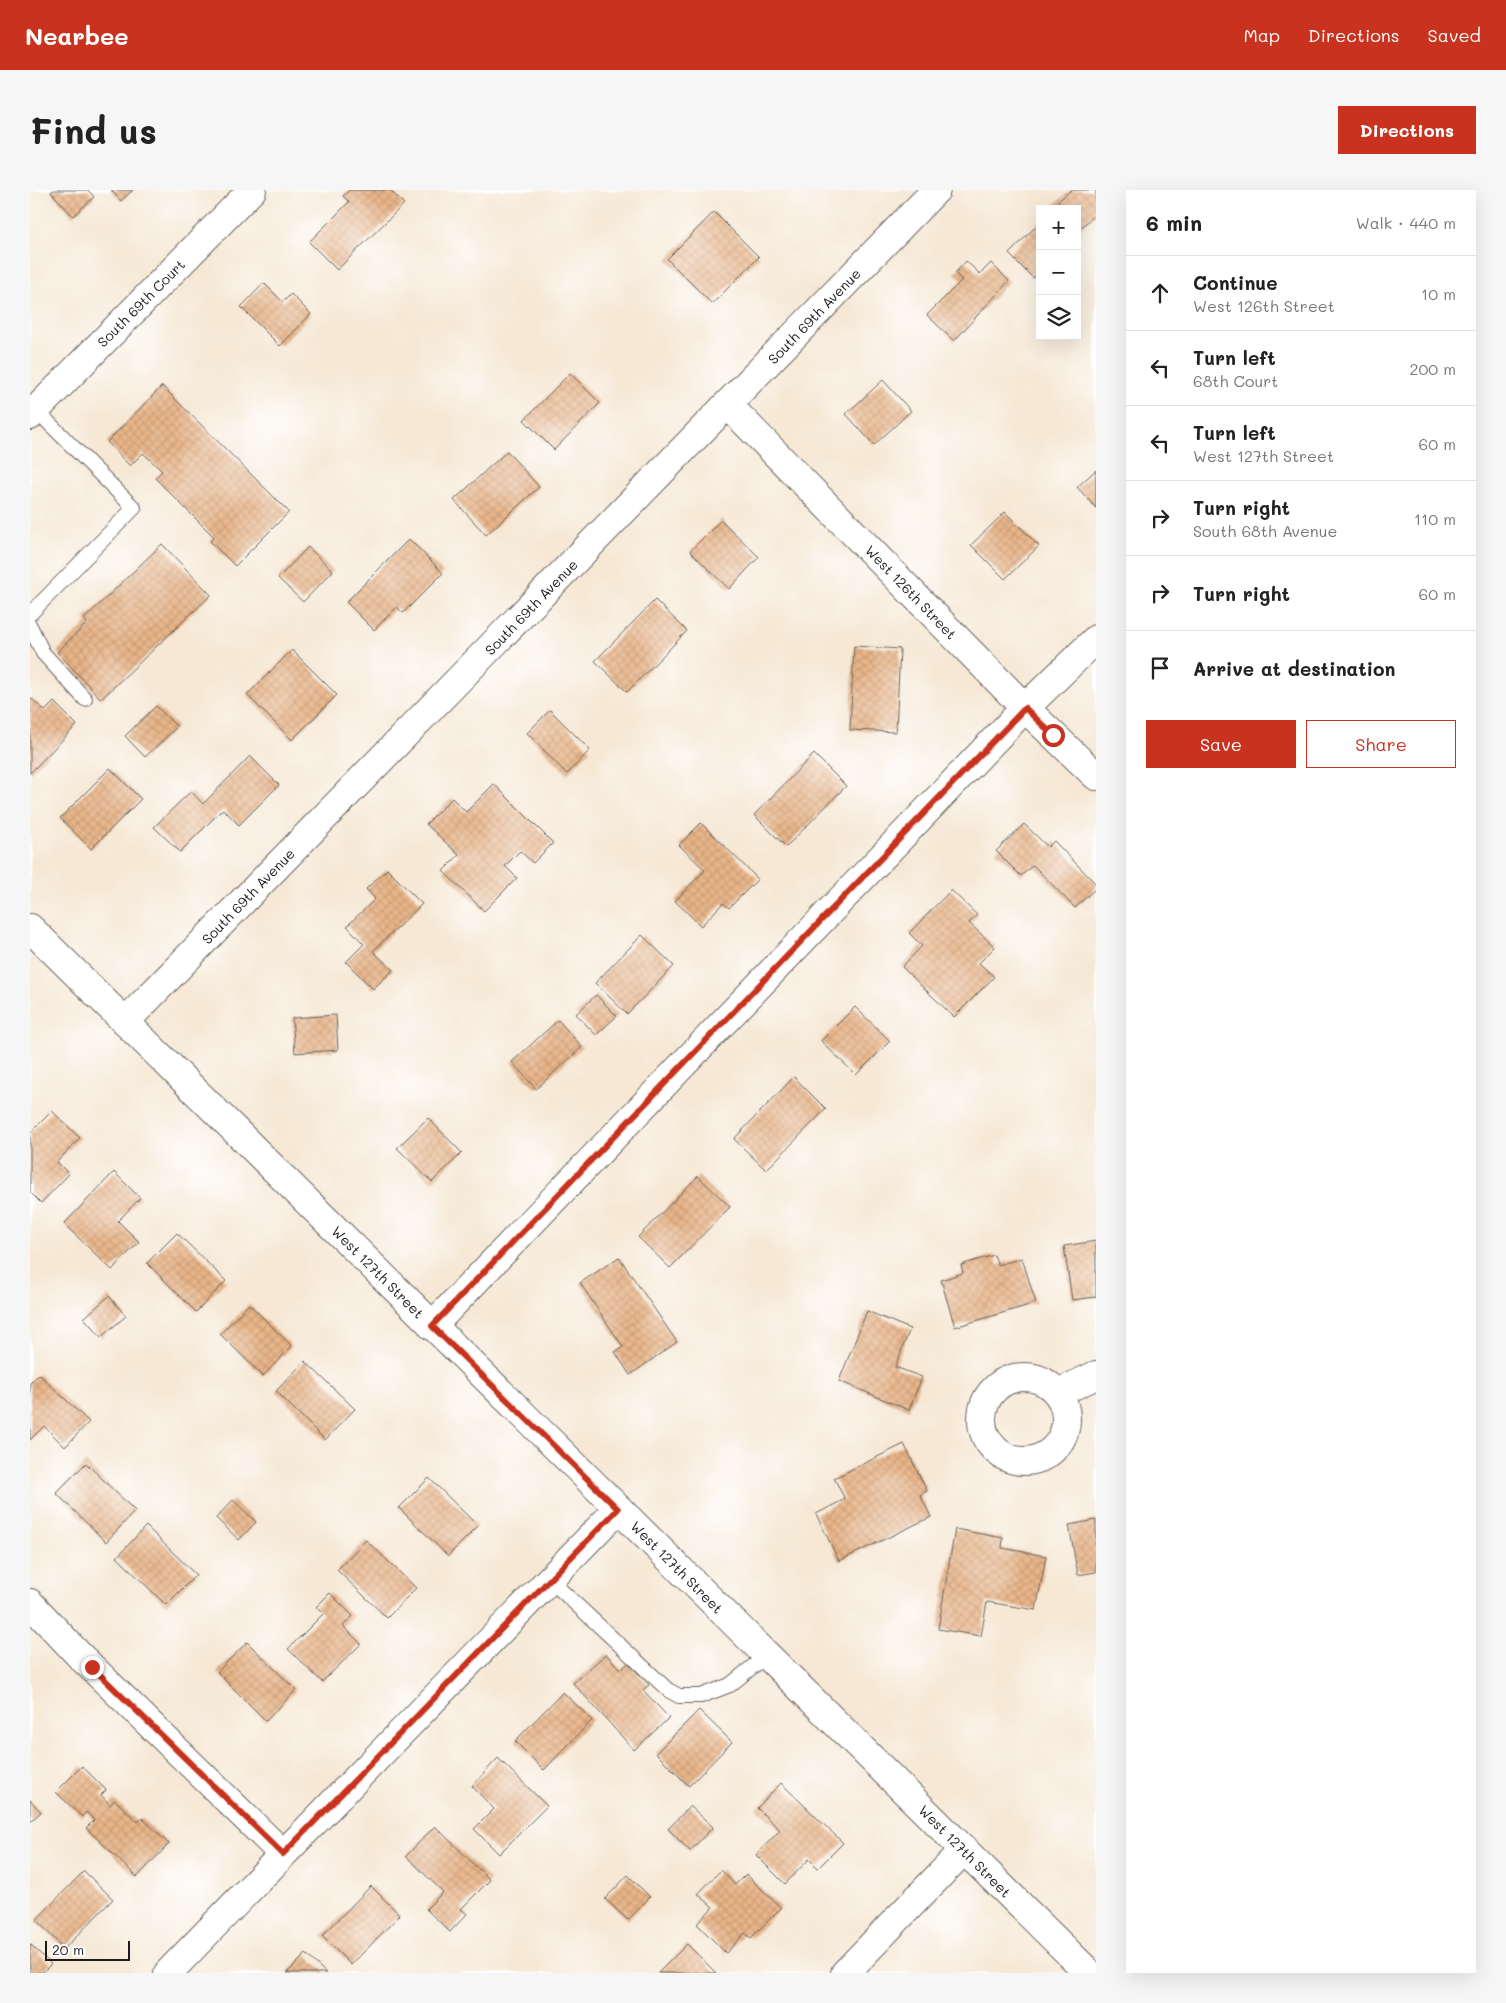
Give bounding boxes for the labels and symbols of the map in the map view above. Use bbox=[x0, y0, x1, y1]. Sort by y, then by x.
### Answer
street label: South 69th Court bbox=[93, 255, 189, 351]
street label: South 69th Avenue bbox=[763, 264, 865, 368]
street label: West 126th Street bbox=[861, 541, 961, 643]
street label: South 69th Avenue bbox=[480, 555, 582, 659]
route start bbox=[1042, 724, 1065, 747]
street label: South 69th Avenue bbox=[197, 844, 299, 948]
street label: West 127th Street bbox=[328, 1222, 428, 1322]
street label: West 127th Street bbox=[627, 1517, 727, 1617]
route end bbox=[81, 1656, 104, 1679]
street label: West 127th Street bbox=[915, 1801, 1015, 1901]
scale bar bbox=[45, 1938, 130, 1961]

